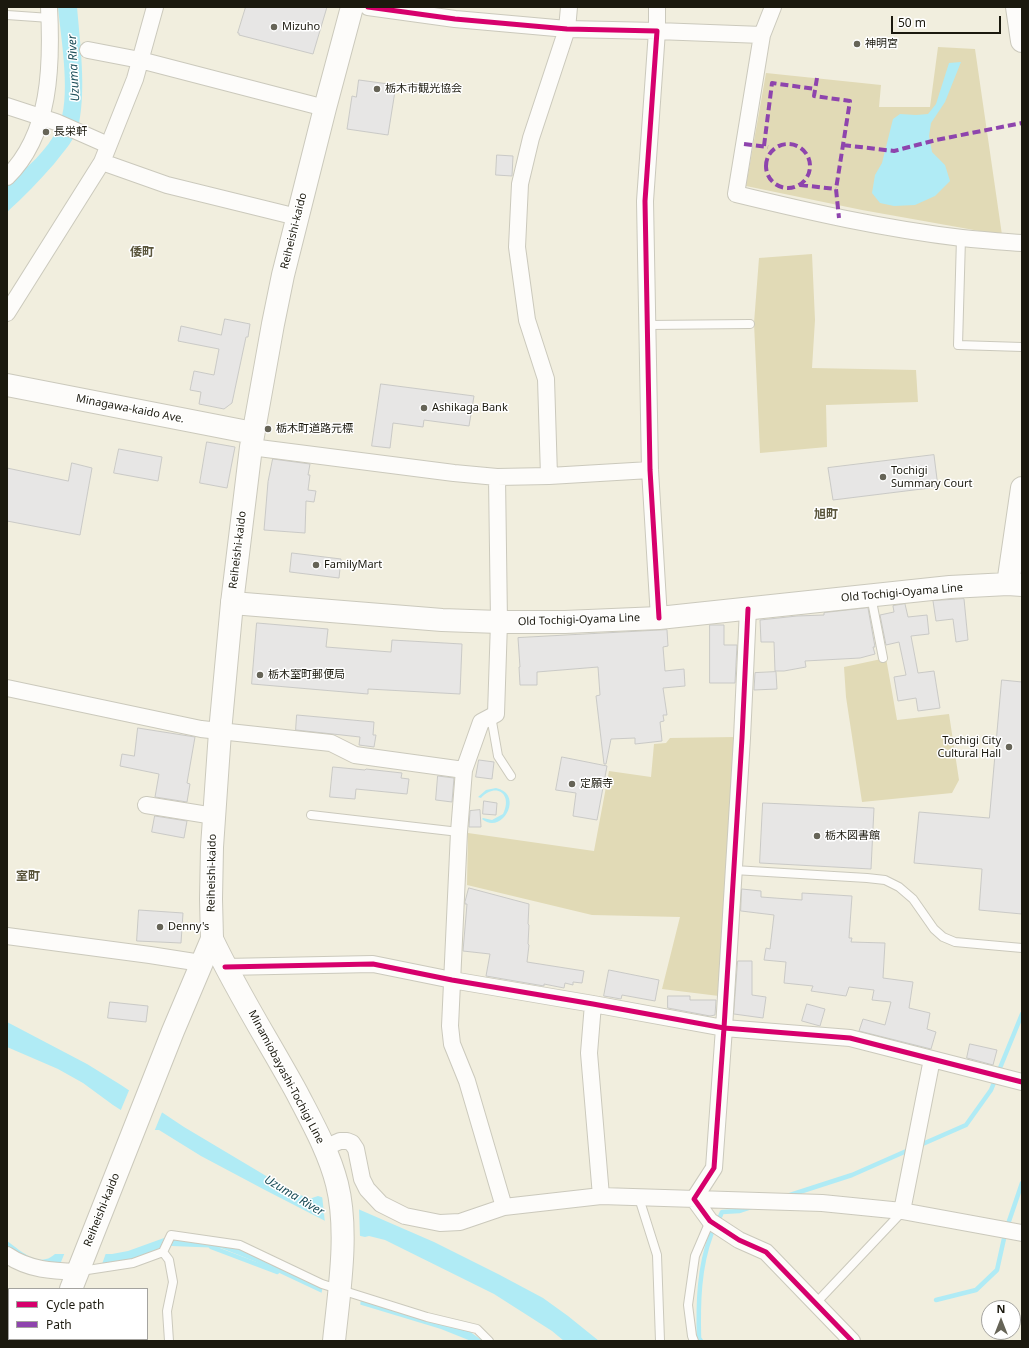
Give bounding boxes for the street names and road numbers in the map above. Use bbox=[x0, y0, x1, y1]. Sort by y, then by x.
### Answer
street label: Reiheishi-kaido bbox=[278, 191, 310, 271]
street label: Minagawa-kaido Ave. bbox=[75, 392, 185, 426]
street label: Reiheishi-kaido bbox=[227, 510, 249, 590]
street label: Old Tochigi-Oyama Line bbox=[840, 581, 964, 605]
street label: Old Tochigi-Oyama Line bbox=[518, 611, 640, 629]
street label: Reiheishi-kaido bbox=[205, 834, 219, 912]
street label: Minamiobayashi-Tochigi Line bbox=[245, 1008, 327, 1146]
street label: Reiheishi-kaido bbox=[81, 1171, 123, 1249]

